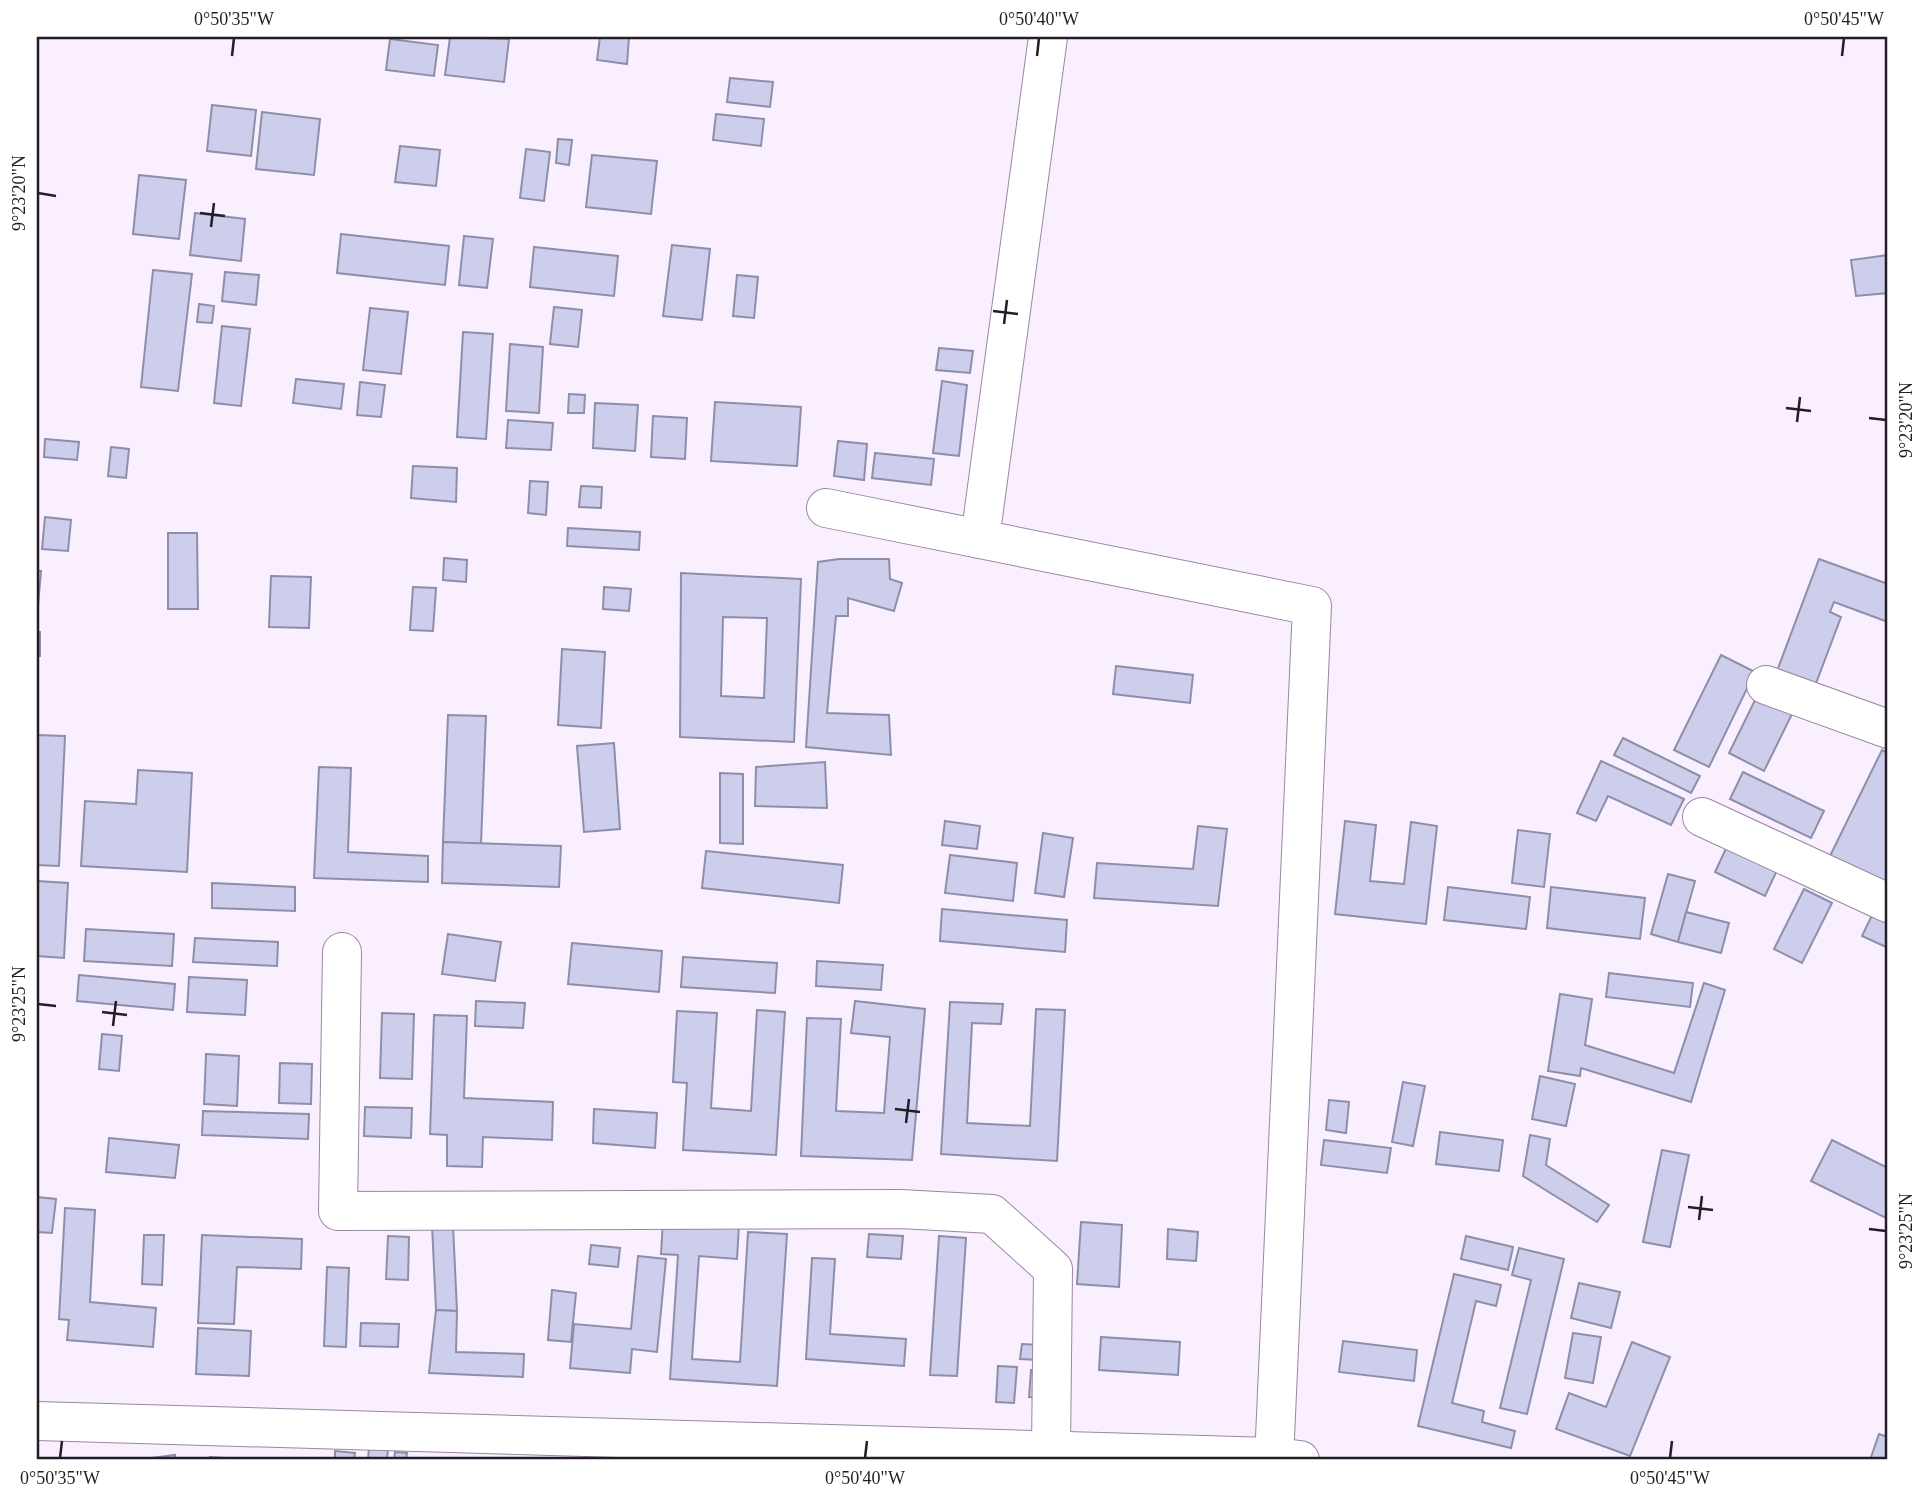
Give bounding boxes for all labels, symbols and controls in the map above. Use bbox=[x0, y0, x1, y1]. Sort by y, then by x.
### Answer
text: 0°50'35"W bbox=[194, 9, 274, 29]
text: 0°50'40"W bbox=[999, 9, 1079, 29]
text: 0°50'45"W bbox=[1804, 9, 1884, 29]
text: 9°23'20"N bbox=[9, 155, 29, 231]
text: 9°23'20"N bbox=[1896, 382, 1916, 458]
text: 9°23'25"N bbox=[9, 966, 29, 1042]
text: 9°23'25"N bbox=[1896, 1193, 1916, 1269]
text: 0°50'35"W bbox=[20, 1468, 100, 1488]
text: 0°50'40"W bbox=[825, 1468, 905, 1488]
text: 0°50'45"W bbox=[1630, 1468, 1710, 1488]

